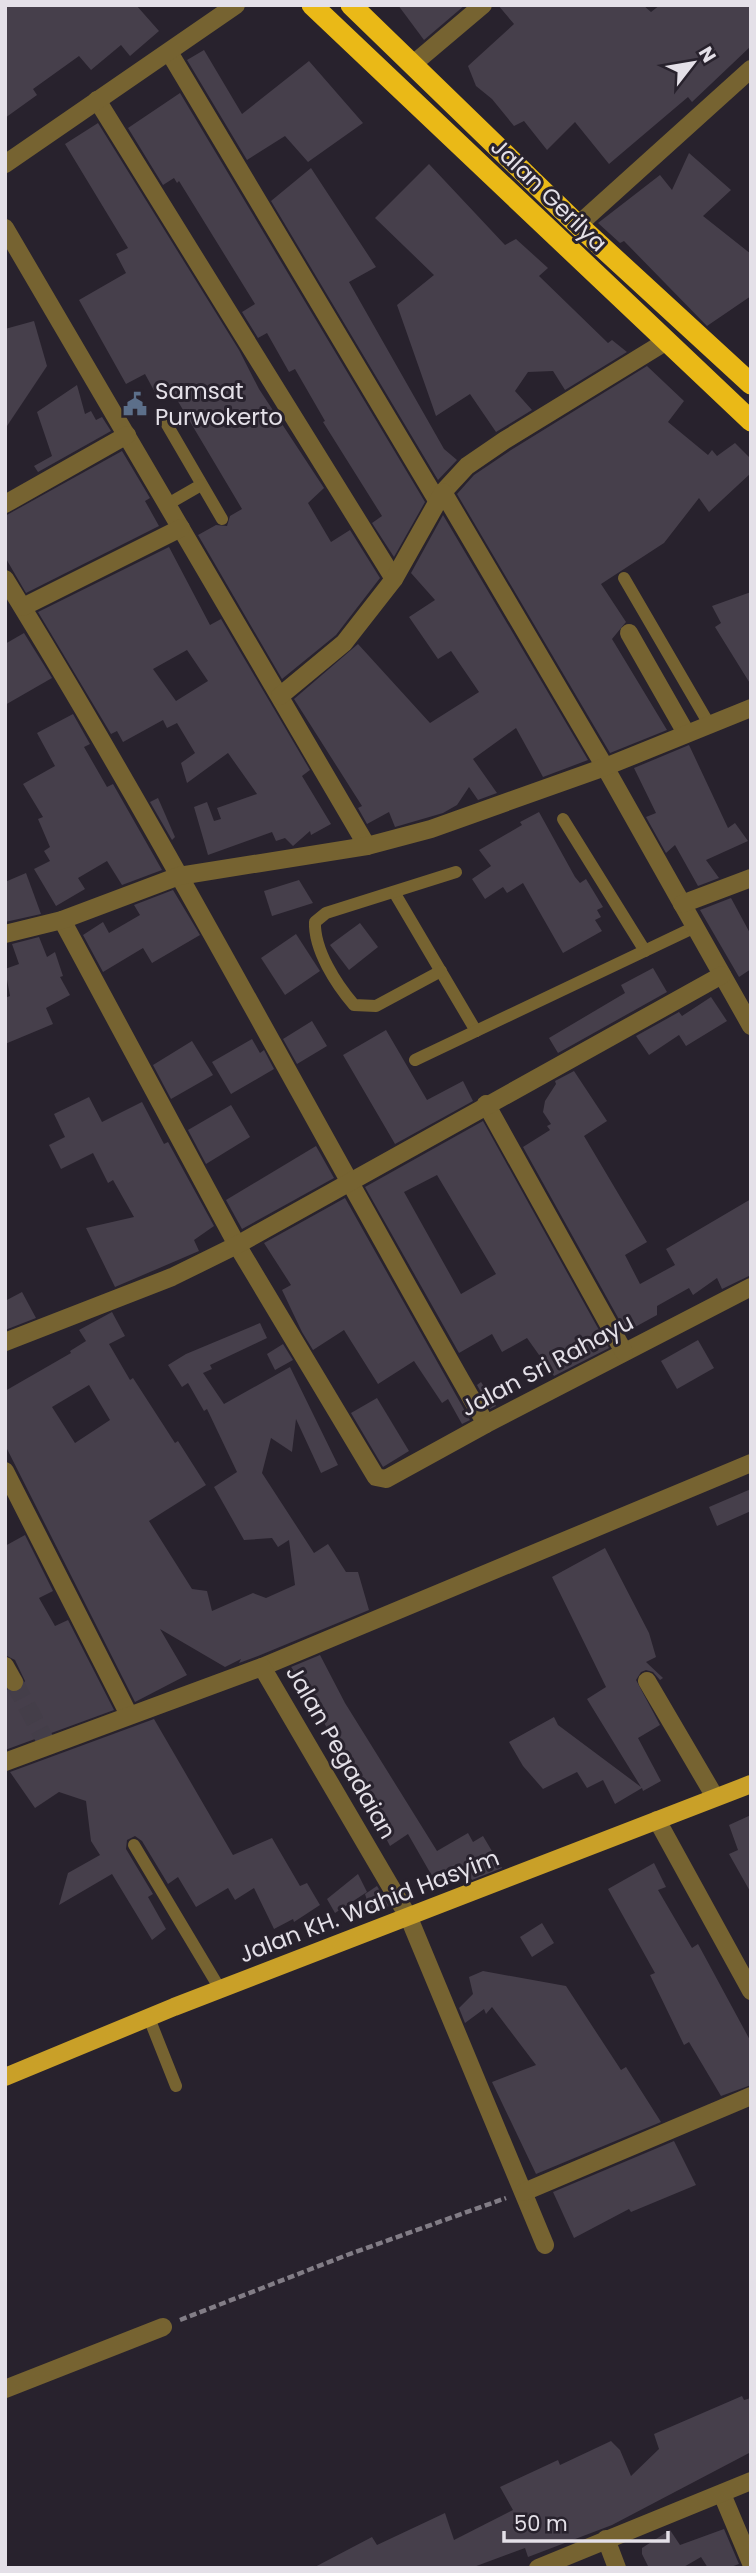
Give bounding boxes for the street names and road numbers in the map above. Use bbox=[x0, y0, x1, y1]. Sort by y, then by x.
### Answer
street label: Jalan Gerilya bbox=[484, 131, 614, 259]
street label: Jalan Sri Rahayu bbox=[455, 1306, 639, 1424]
street label: Jalan Pegadaian bbox=[278, 1659, 404, 1845]
street label: Jalan KH. Wahid Hasyim bbox=[234, 1842, 504, 1970]

